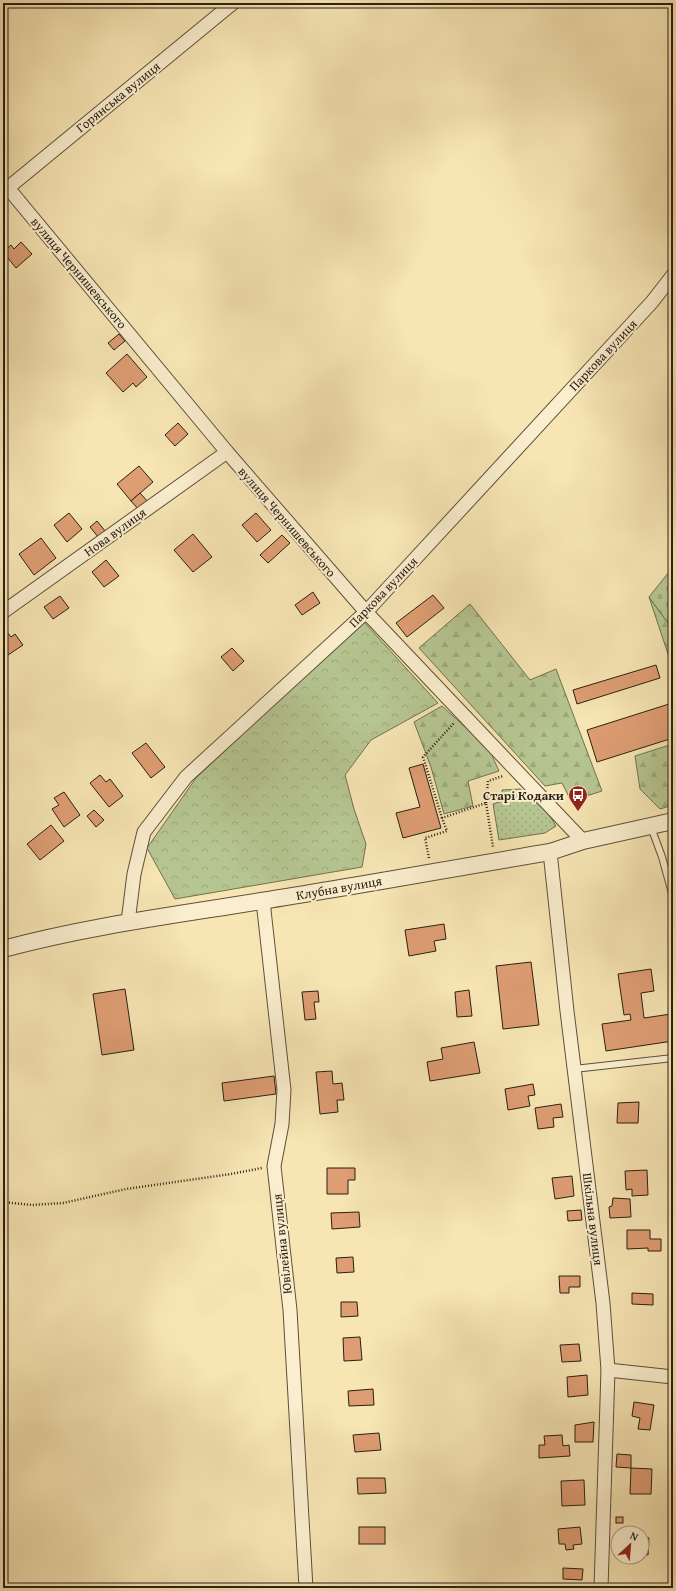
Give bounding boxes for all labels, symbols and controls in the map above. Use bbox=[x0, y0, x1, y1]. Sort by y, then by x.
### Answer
street label: Горянська вулиця bbox=[72, 57, 165, 137]
street label: вулиця Чернишевського bbox=[26, 213, 132, 333]
street label: Паркова вулиця bbox=[565, 314, 642, 395]
street label: вулиця Чернишевського bbox=[234, 463, 341, 582]
street label: Нова вулиця bbox=[80, 503, 150, 561]
street label: Паркова вулиця bbox=[344, 552, 422, 632]
bus stop icon: Старі Кодаки bbox=[567, 784, 589, 812]
place label: Старі Кодаки bbox=[483, 786, 564, 805]
street label: Клубна вулиця bbox=[295, 871, 384, 905]
street label: Шкільна вулиця bbox=[578, 1172, 608, 1267]
street label: Ювілейна вулиця bbox=[267, 1193, 297, 1295]
north arrow bbox=[610, 1525, 650, 1565]
text: N bbox=[628, 1527, 642, 1545]

